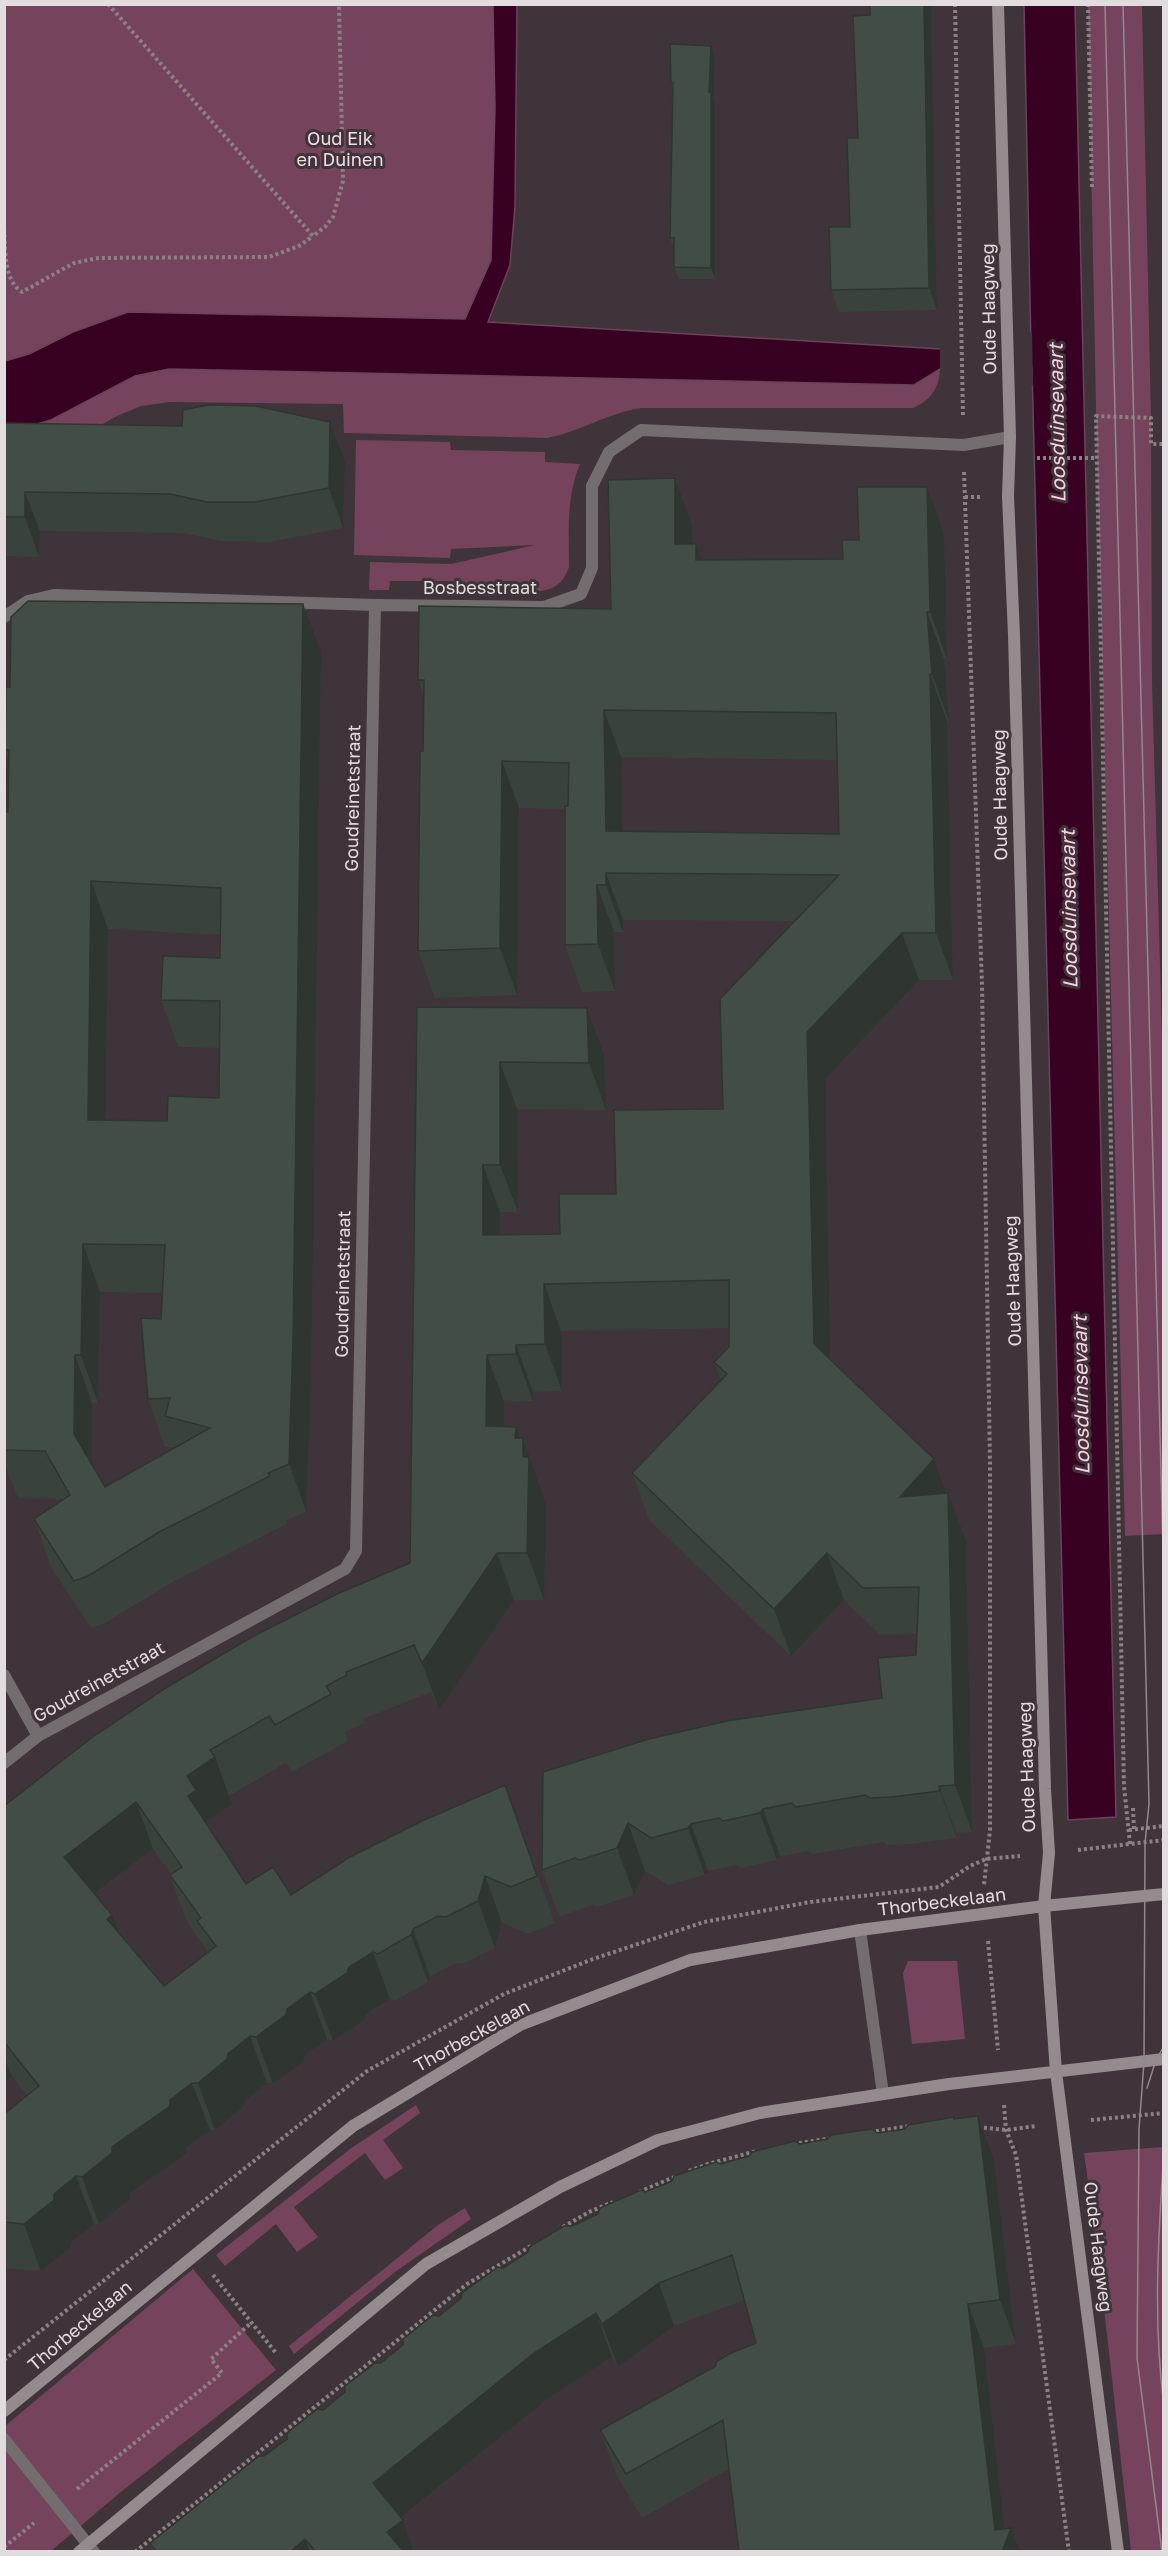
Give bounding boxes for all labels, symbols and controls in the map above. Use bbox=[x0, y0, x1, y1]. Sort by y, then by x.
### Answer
park label: Oud Eik en Duinen bbox=[297, 127, 383, 170]
street label: Oude Haagweg bbox=[976, 243, 1000, 375]
water label: Loosduinsevaart bbox=[1043, 341, 1069, 503]
street label: Bosbesstraat bbox=[423, 576, 537, 598]
street label: Goudreinetstraat bbox=[340, 724, 364, 872]
street label: Oude Haagweg bbox=[987, 729, 1011, 861]
water label: Loosduinsevaart bbox=[1055, 827, 1081, 989]
street label: Goudreinetstraat bbox=[330, 1210, 354, 1358]
street label: Oude Haagweg bbox=[999, 1215, 1025, 1347]
water label: Loosduinsevaart bbox=[1067, 1313, 1093, 1475]
street label: Goudreinetstraat bbox=[29, 1636, 168, 1726]
street label: Oude Haagweg bbox=[1013, 1701, 1039, 1833]
street label: Thorbeckelaan bbox=[877, 1882, 1007, 1920]
street label: Thorbeckelaan bbox=[410, 1994, 533, 2076]
street label: Oude Haagweg bbox=[1080, 2180, 1118, 2313]
street label: Thorbeckelaan bbox=[23, 2275, 136, 2375]

